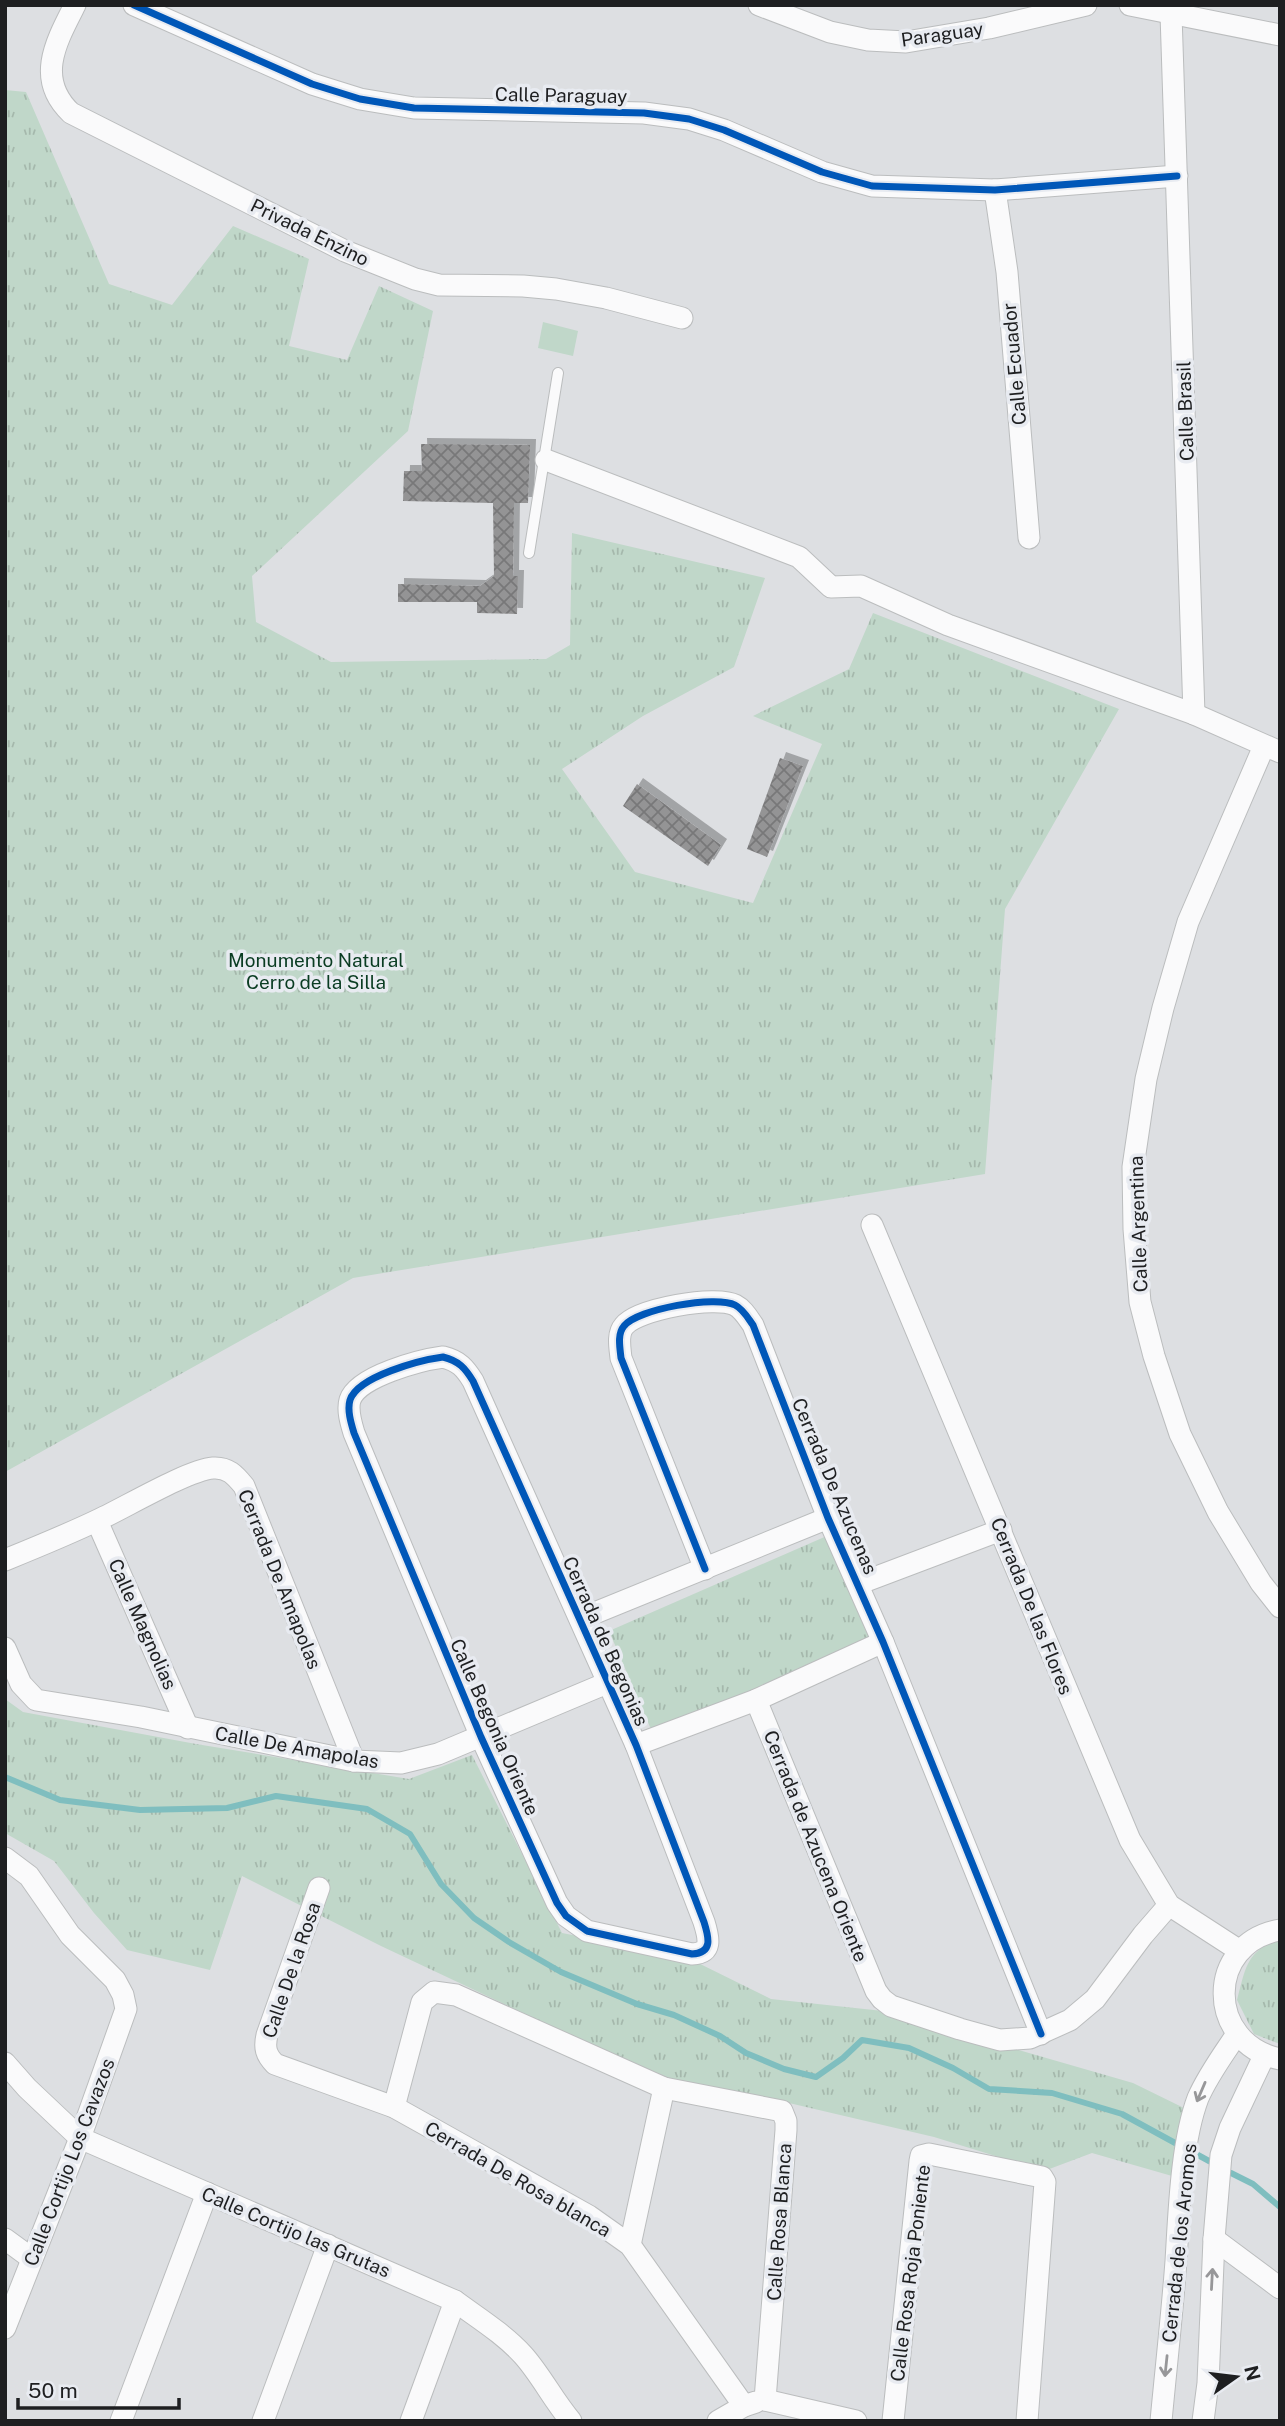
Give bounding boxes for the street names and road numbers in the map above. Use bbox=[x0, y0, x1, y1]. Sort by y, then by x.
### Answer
street label: Paraguay bbox=[899, 17, 985, 51]
street label: Calle Paraguay bbox=[495, 83, 627, 107]
street label: Privada Enzino bbox=[247, 194, 373, 270]
street label: Calle Ecuador bbox=[998, 302, 1030, 426]
street label: Calle Brasil bbox=[1172, 361, 1198, 461]
street label: Calle Argentina bbox=[1125, 1155, 1151, 1293]
street label: Cerrada De Azucenas bbox=[788, 1395, 882, 1577]
street label: Cerrada De Amapolas bbox=[234, 1486, 326, 1672]
street label: Cerrada De las Flores bbox=[986, 1514, 1078, 1698]
street label: Cerrada de Begonias bbox=[559, 1553, 653, 1729]
street label: Calle Magnolias bbox=[104, 1555, 182, 1693]
street label: Calle Begonia Oriente bbox=[446, 1635, 544, 1819]
street label: Calle De Amapolas bbox=[213, 1722, 381, 1772]
street label: Cerrada de Azucena Oriente bbox=[759, 1727, 873, 1965]
street label: Calle De la Rosa bbox=[257, 1899, 325, 2041]
street label: Calle Cortijo Los Cavazos bbox=[19, 2055, 119, 2269]
street label: Cerrada De Rosa blanca bbox=[421, 2117, 615, 2241]
street label: Calle Rosa Blanca bbox=[763, 2142, 795, 2302]
street label: Cerrada de los Aromos bbox=[1158, 2142, 1200, 2344]
street label: Calle Rosa Roja Poniente bbox=[886, 2163, 934, 2383]
street label: Calle Cortijo las Grutas bbox=[198, 2182, 394, 2282]

